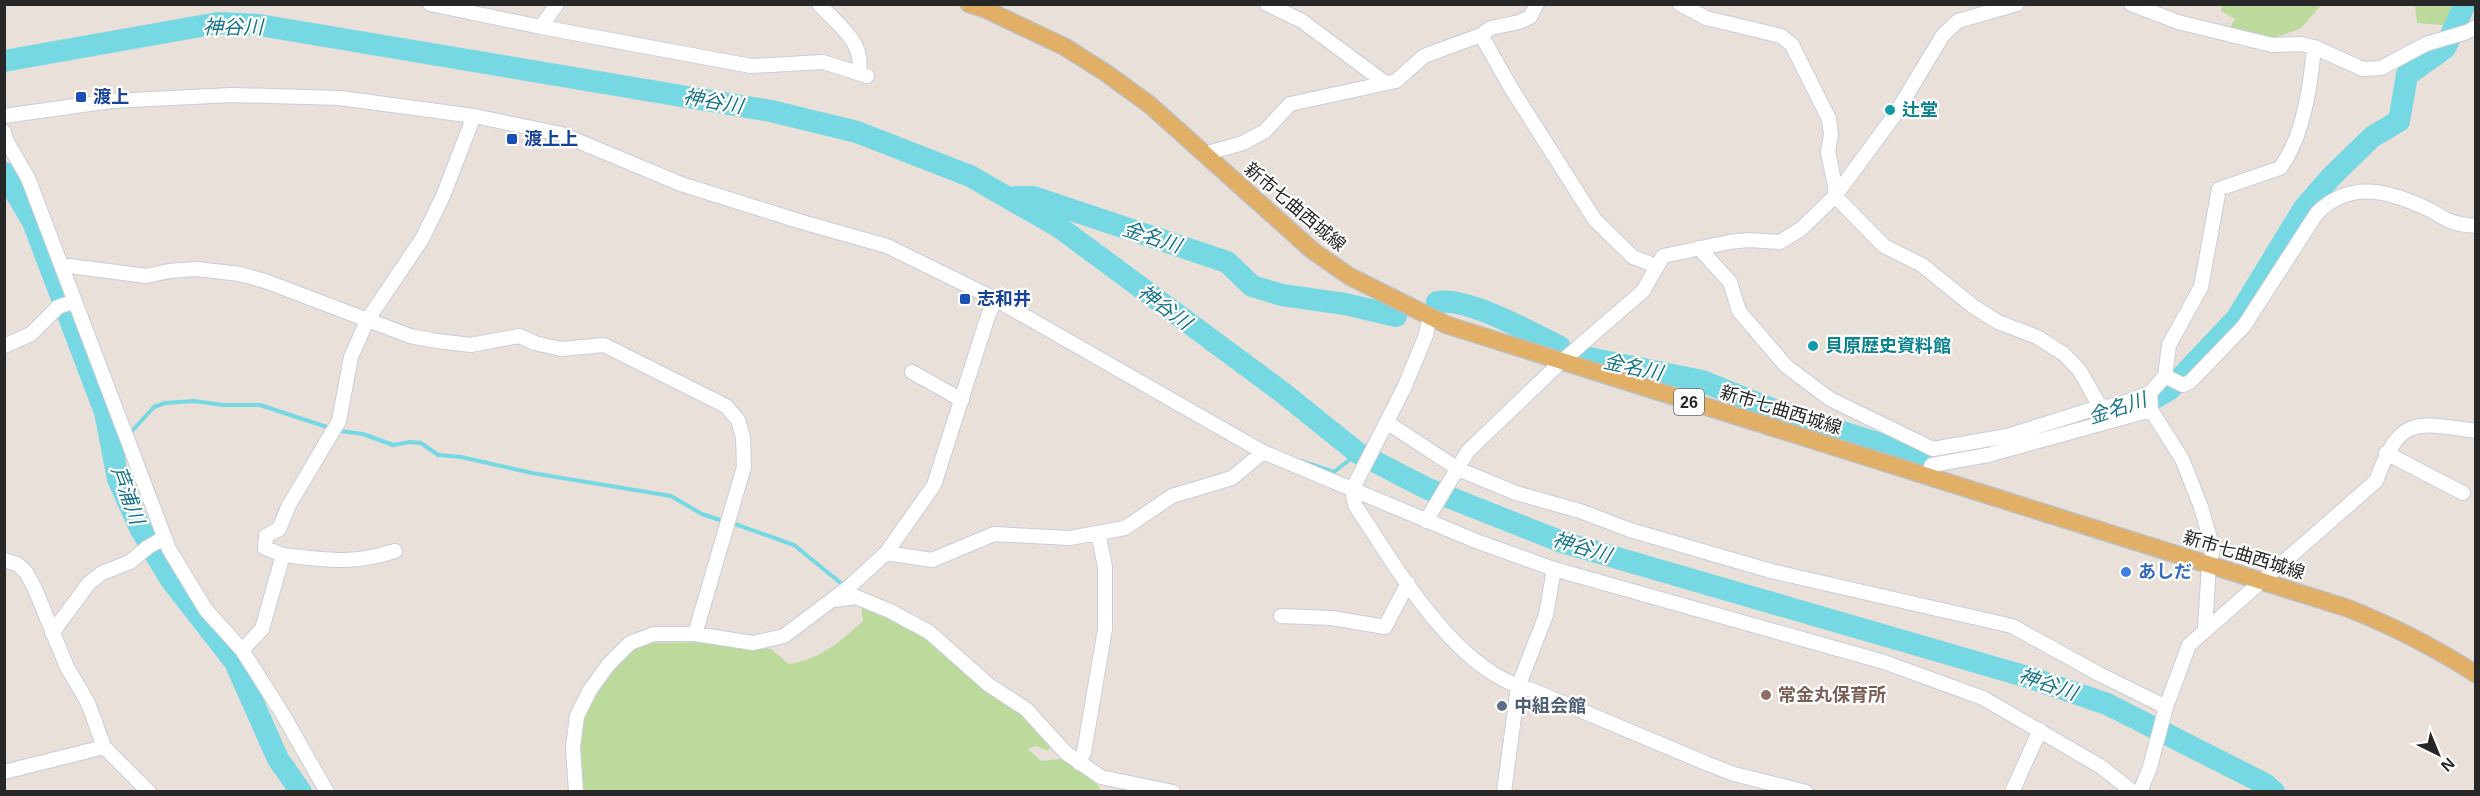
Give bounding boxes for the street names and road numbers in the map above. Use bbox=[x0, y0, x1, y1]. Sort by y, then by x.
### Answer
street label: 新市七曲西城線 bbox=[1240, 159, 1350, 255]
street label: 新市七曲西城線 bbox=[1718, 382, 1844, 438]
road number: 26 bbox=[1674, 389, 1704, 415]
street label: 新市七曲西城線 bbox=[2181, 527, 2307, 583]

